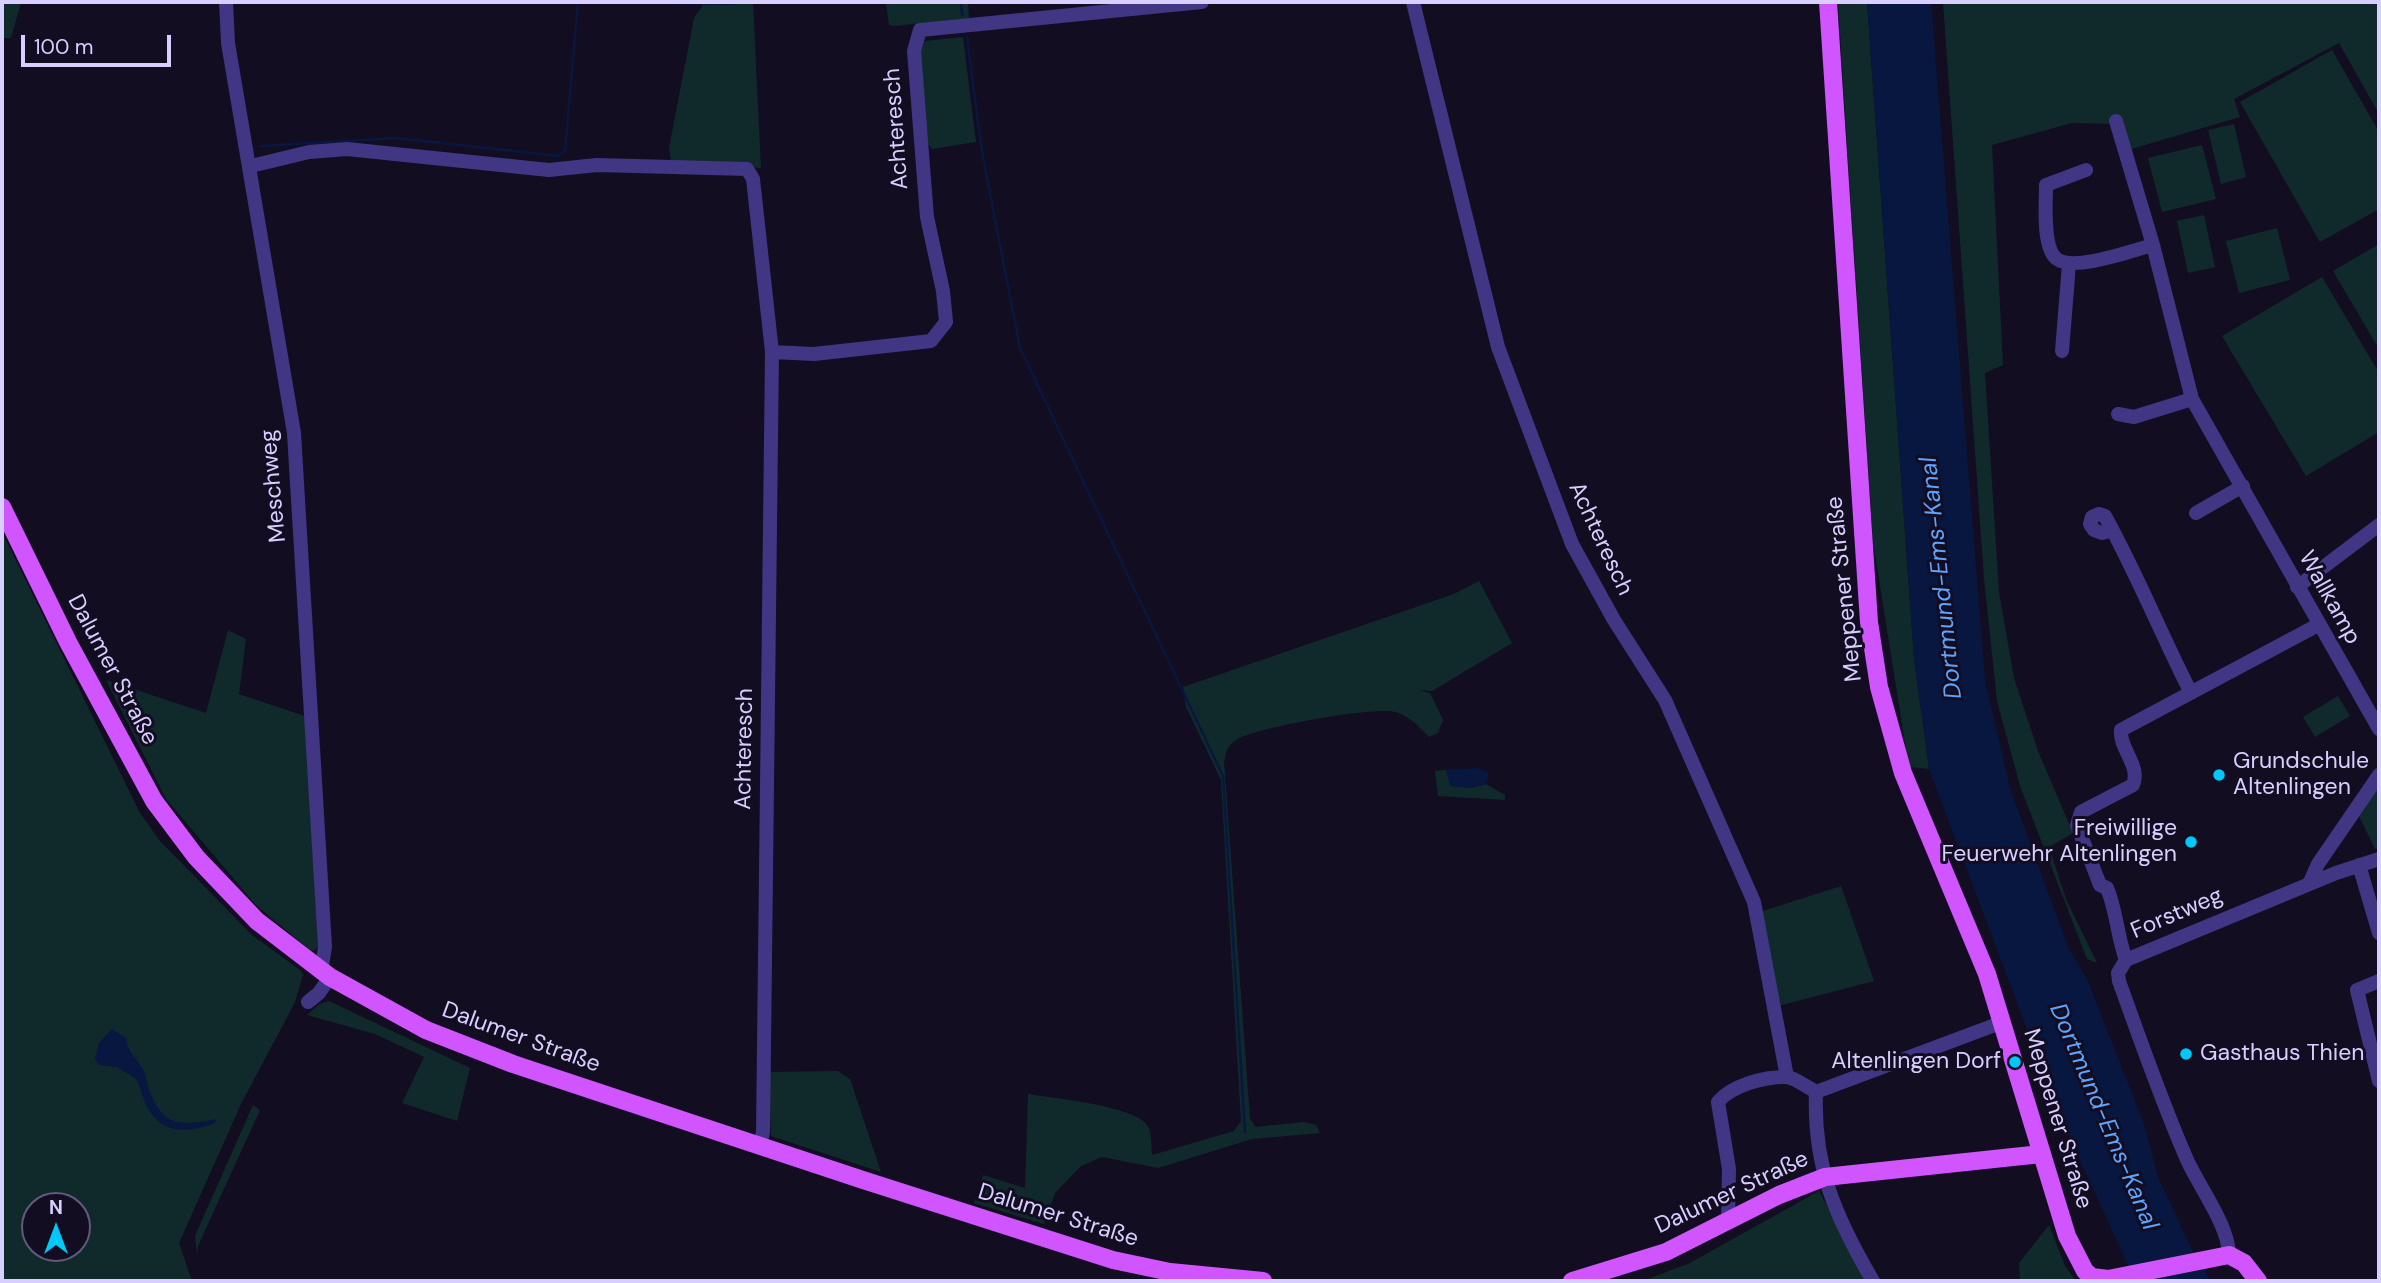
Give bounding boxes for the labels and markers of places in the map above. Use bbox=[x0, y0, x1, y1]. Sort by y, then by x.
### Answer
place label: Grundschule Altenlingen bbox=[2233, 748, 2369, 802]
marker: Grundschule Altenlingen bbox=[2211, 767, 2227, 783]
place label: Freiwillige Feuerwehr Altenlingen bbox=[1941, 815, 2177, 869]
marker: Freiwillige Feuerwehr Altenlingen bbox=[2183, 834, 2199, 850]
place label: Gasthaus Thien bbox=[2200, 1040, 2364, 1068]
marker: Gasthaus Thien bbox=[2178, 1046, 2194, 1062]
place label: Altenlingen Dorf bbox=[1831, 1048, 2001, 1076]
marker: Altenlingen Dorf bbox=[2007, 1054, 2023, 1070]

